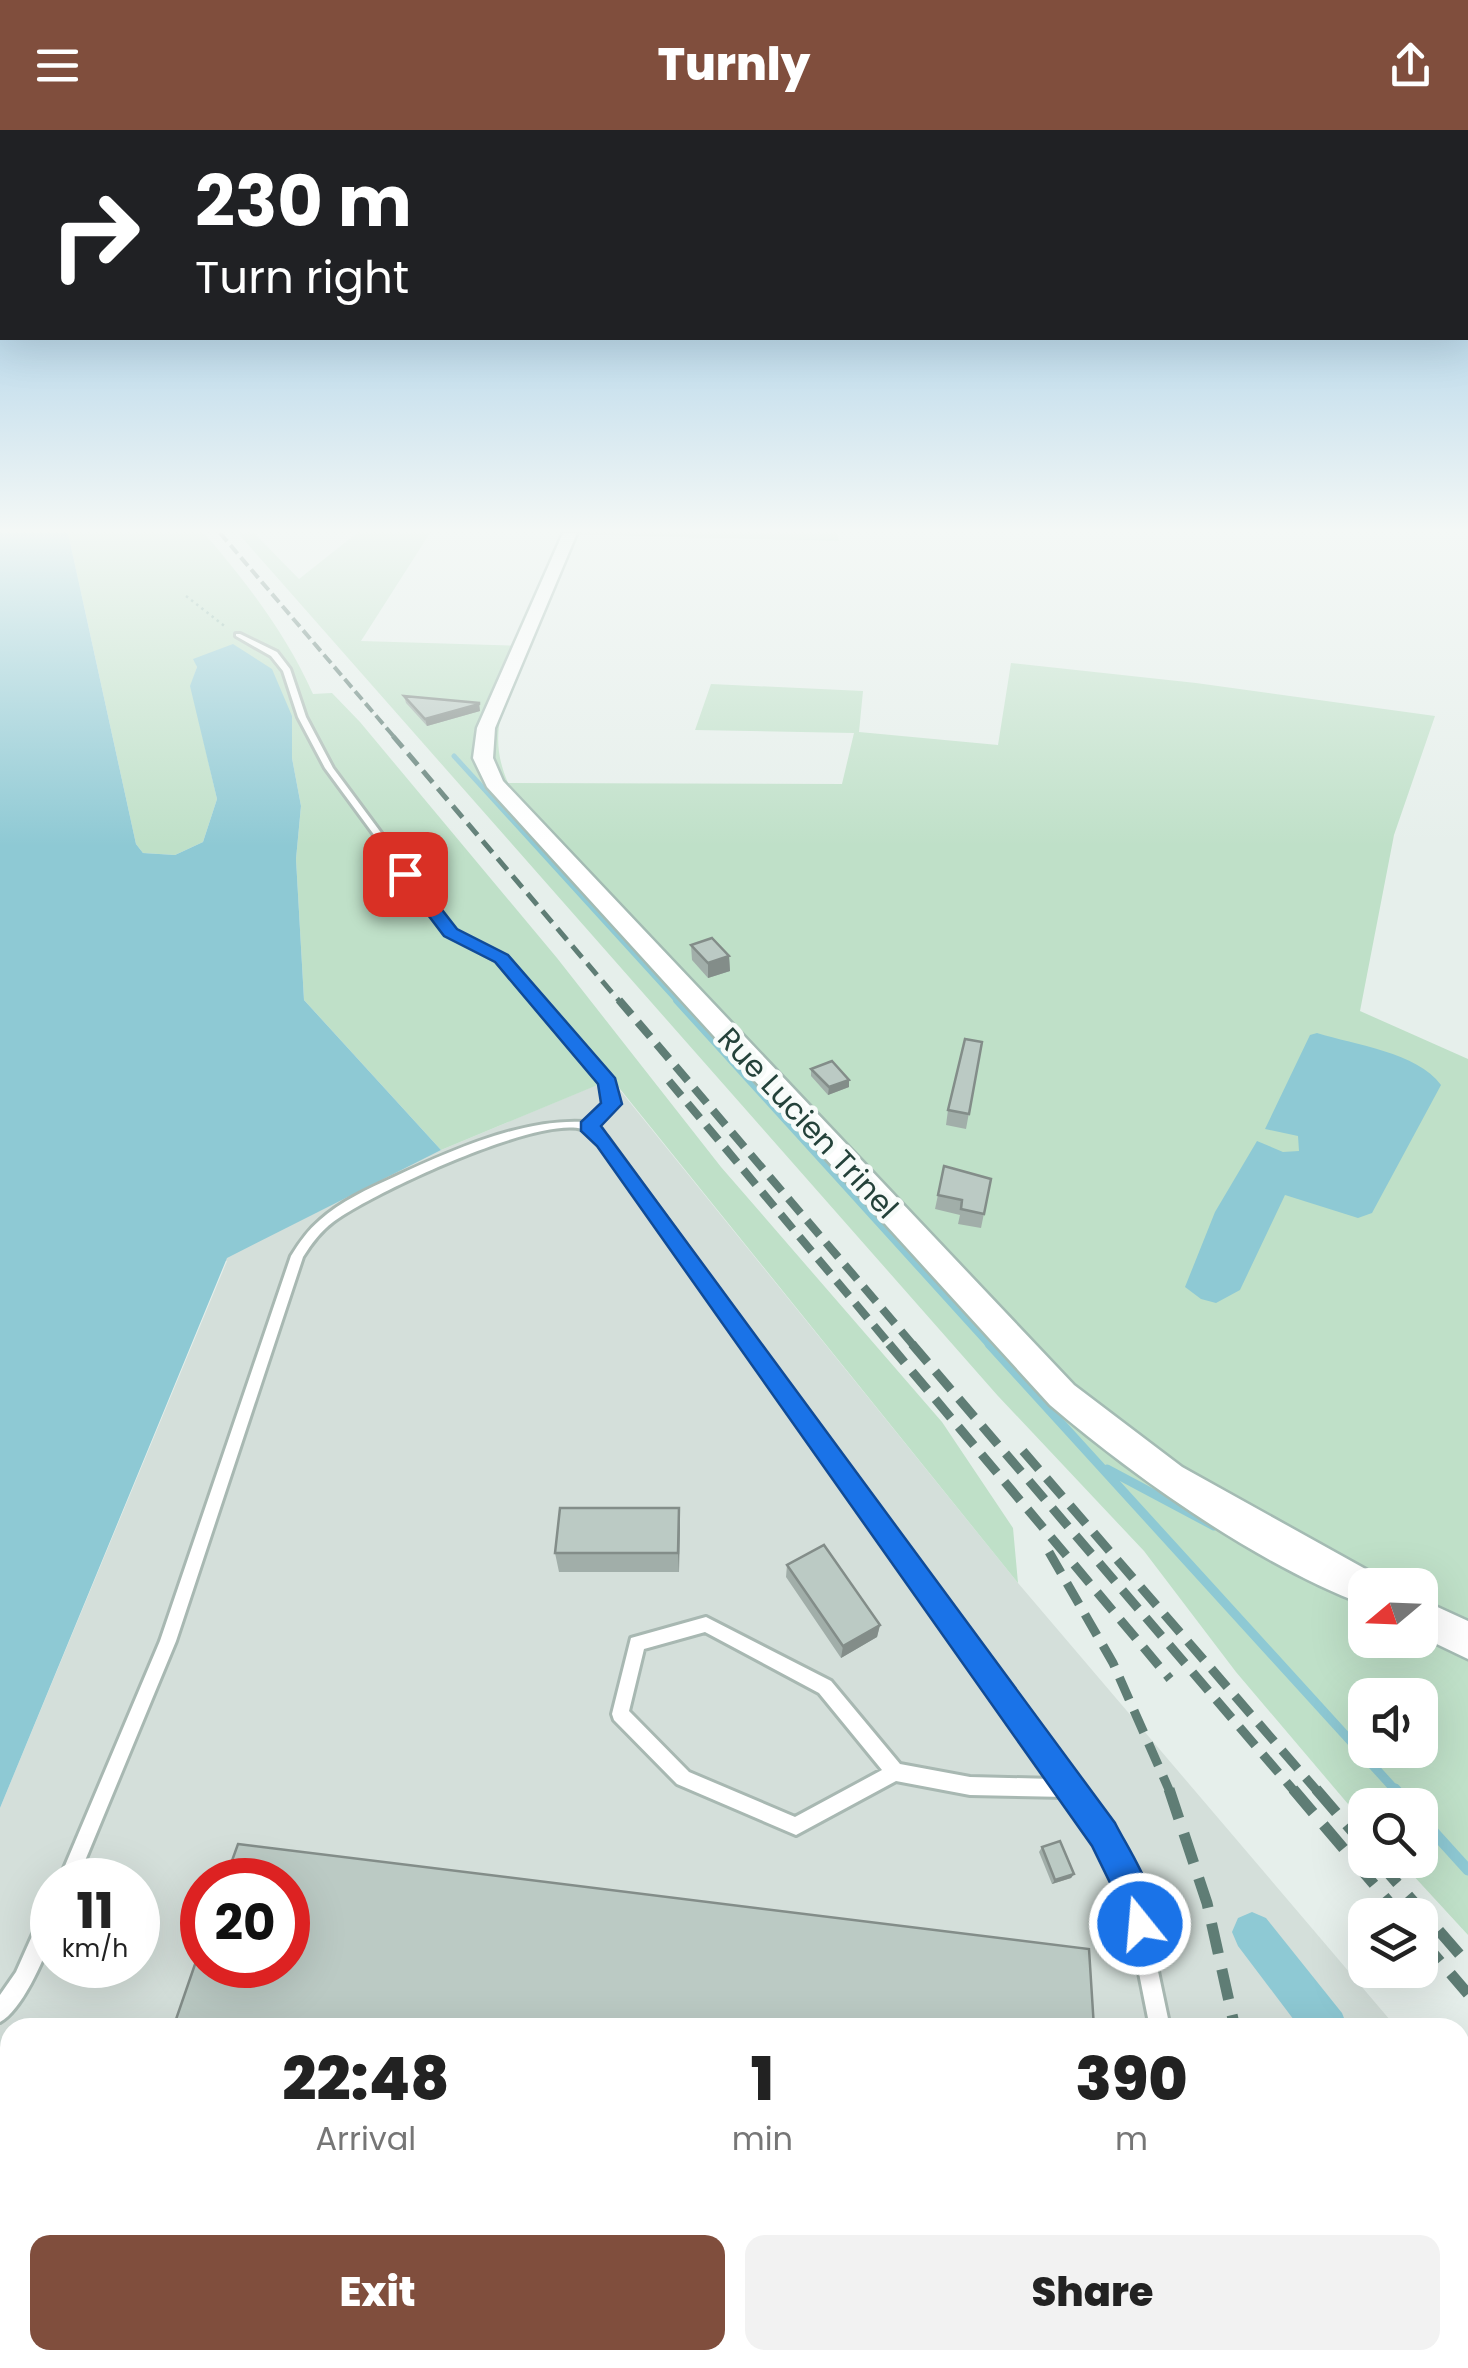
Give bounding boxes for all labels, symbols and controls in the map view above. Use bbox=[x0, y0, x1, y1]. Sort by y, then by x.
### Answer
text: Turnly bbox=[658, 33, 810, 96]
icon: menu bbox=[30, 38, 85, 93]
icon: share bbox=[1383, 38, 1438, 93]
text: 230 m bbox=[195, 152, 412, 251]
icon: right bbox=[30, 170, 160, 300]
text: Turn right bbox=[195, 246, 409, 309]
pin bbox=[363, 832, 448, 917]
icon: arrive bbox=[378, 847, 433, 902]
street label: Rue Lucien Trinel bbox=[708, 1018, 908, 1228]
north arrow bbox=[1348, 1568, 1438, 1658]
map controls bbox=[1348, 1568, 1438, 1988]
button: sound bbox=[1348, 1678, 1438, 1768]
button: search bbox=[1348, 1788, 1438, 1878]
speed limit sign: 20 bbox=[180, 1858, 310, 1988]
position arrow bbox=[1088, 1872, 1192, 1976]
text: 11 bbox=[76, 1875, 114, 1946]
button: layers bbox=[1348, 1898, 1438, 1988]
text: km/h bbox=[62, 1931, 128, 1966]
text: 22:48 bbox=[282, 2037, 449, 2121]
text: 1 bbox=[751, 2037, 774, 2121]
text: 390 bbox=[1075, 2037, 1188, 2121]
text: Arrival bbox=[315, 2116, 416, 2161]
text: min bbox=[732, 2116, 793, 2161]
text: m bbox=[1115, 2116, 1148, 2161]
button: Exit bbox=[30, 2235, 725, 2350]
button: Share bbox=[745, 2235, 1440, 2350]

